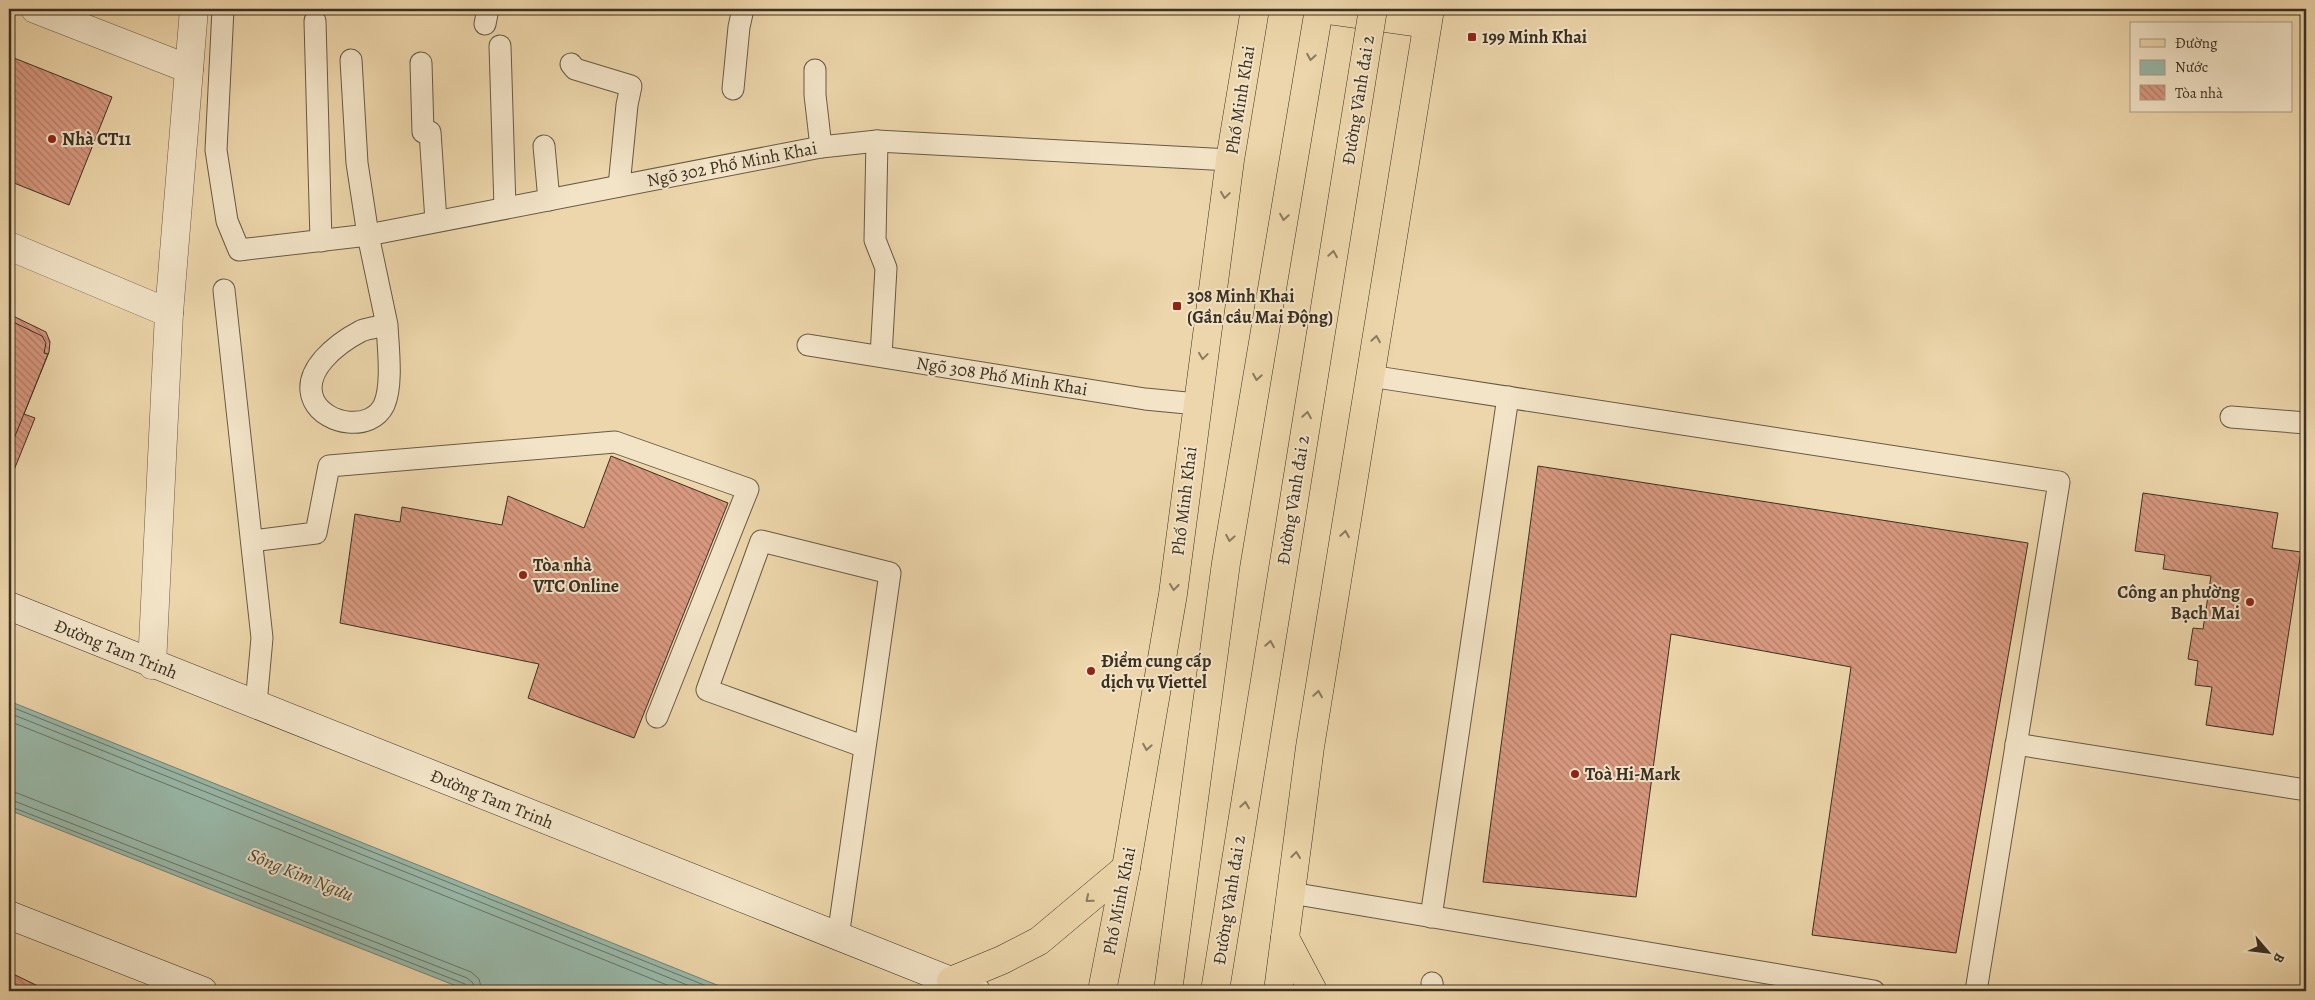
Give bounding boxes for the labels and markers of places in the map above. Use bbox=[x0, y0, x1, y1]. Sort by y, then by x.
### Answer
place label: 199 Minh Khai bbox=[1482, 25, 1587, 49]
marker: 199 Minh Khai bbox=[1466, 31, 1478, 43]
place label: Nhà CT11 bbox=[62, 127, 132, 151]
marker: Nhà CT11 bbox=[46, 133, 58, 145]
place label: 308 Minh Khai (Gần cầu Mai Động) bbox=[1187, 284, 1333, 329]
marker: 308 Minh Khai (Gần cầu Mai Động) bbox=[1171, 300, 1183, 312]
place label: Tòa nhà VTC Online bbox=[532, 553, 619, 598]
marker: Tòa nhà VTC Online bbox=[517, 569, 529, 581]
place label: Công an phường Bạch Mai bbox=[2117, 580, 2241, 625]
marker: Công an phường Bạch Mai bbox=[2244, 596, 2256, 608]
place label: Điểm cung cấp dịch vụ Viettel bbox=[1101, 649, 1212, 694]
marker: Điểm cung cấp dịch vụ Viettel bbox=[1085, 665, 1097, 677]
place label: Toà Hi-Mark bbox=[1585, 762, 1681, 786]
marker: Toà Hi-Mark bbox=[1569, 768, 1581, 780]

